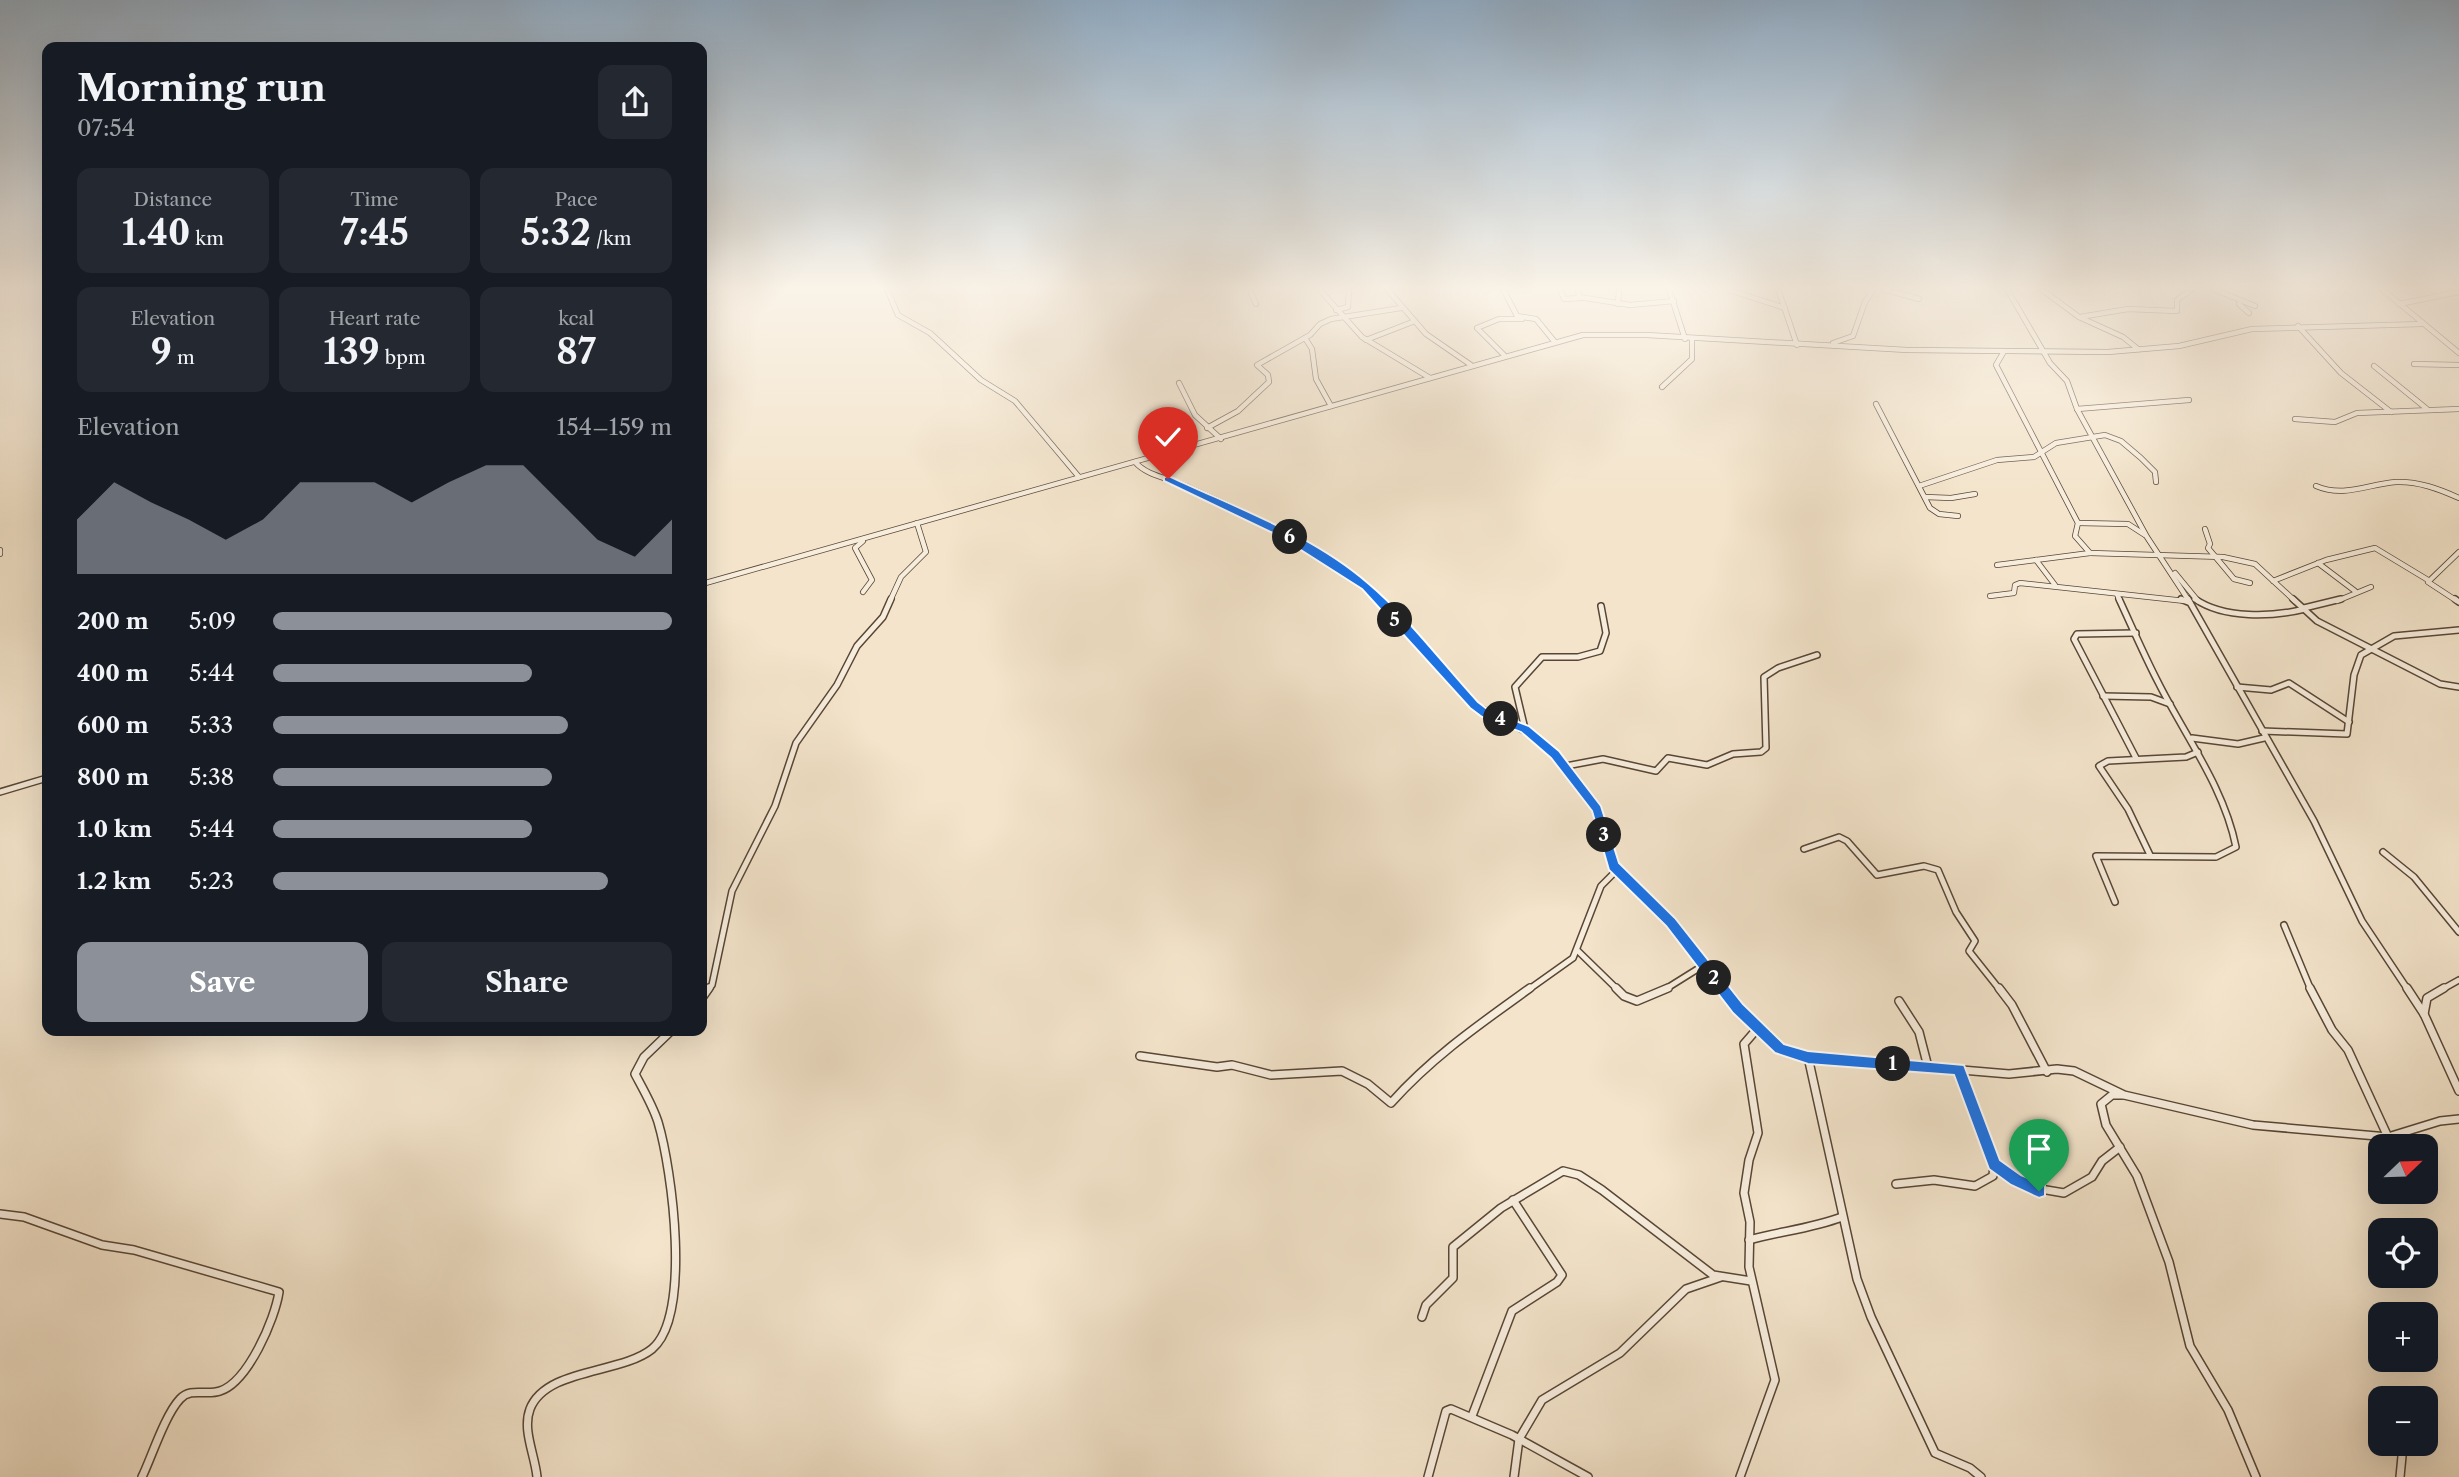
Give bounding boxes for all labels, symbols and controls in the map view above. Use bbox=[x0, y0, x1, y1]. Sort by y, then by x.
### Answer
text: Morning run bbox=[77, 64, 326, 111]
button: share bbox=[598, 65, 672, 139]
text: 07:54 bbox=[77, 114, 135, 142]
text: Distance bbox=[134, 188, 212, 211]
text: Time bbox=[350, 188, 399, 211]
text: Pace bbox=[555, 188, 598, 211]
text: 1.40 bbox=[122, 211, 190, 254]
text: 7:45 bbox=[340, 211, 409, 254]
text: 5:32 bbox=[521, 211, 591, 254]
text: km bbox=[190, 227, 224, 250]
text: /km bbox=[591, 227, 632, 250]
text: Elevation bbox=[130, 307, 215, 330]
text: Heart rate bbox=[329, 307, 420, 330]
text: kcal bbox=[558, 307, 594, 330]
text: 9 bbox=[151, 330, 172, 373]
text: 139 bbox=[323, 330, 380, 373]
text: 87 bbox=[556, 330, 596, 373]
text: m bbox=[172, 346, 195, 369]
text: bpm bbox=[380, 346, 426, 369]
pin bbox=[1138, 407, 1198, 479]
text: Elevation bbox=[77, 413, 180, 441]
text: 154–159 m bbox=[557, 413, 672, 441]
icon: check bbox=[1149, 418, 1187, 456]
pin: 6 bbox=[1272, 520, 1308, 554]
text: 6 bbox=[1284, 525, 1295, 548]
pin: 5 bbox=[1378, 602, 1412, 638]
text: 200 m bbox=[77, 607, 149, 635]
text: 5:09 bbox=[189, 607, 236, 635]
text: 5 bbox=[1389, 608, 1400, 631]
text: 400 m bbox=[77, 659, 149, 687]
text: 5:44 bbox=[189, 659, 235, 687]
pin: 4 bbox=[1484, 702, 1518, 736]
text: 4 bbox=[1495, 707, 1506, 730]
text: 600 m bbox=[77, 711, 149, 739]
text: 5:33 bbox=[189, 711, 233, 739]
text: 800 m bbox=[77, 763, 149, 791]
text: 5:38 bbox=[189, 763, 234, 791]
text: 1.0 km bbox=[77, 815, 152, 843]
text: 5:44 bbox=[189, 815, 235, 843]
pin: 3 bbox=[1586, 818, 1622, 852]
text: 3 bbox=[1598, 823, 1609, 846]
text: 1.2 km bbox=[77, 867, 151, 895]
text: 5:23 bbox=[189, 867, 234, 895]
button: Save bbox=[77, 942, 368, 1022]
button: Share bbox=[382, 942, 672, 1022]
pin: 2 bbox=[1696, 960, 1732, 996]
text: 2 bbox=[1708, 966, 1719, 989]
pin: 1 bbox=[1876, 1046, 1910, 1082]
text: 1 bbox=[1888, 1052, 1897, 1075]
pin bbox=[2009, 1119, 2069, 1191]
icon: arrive bbox=[2020, 1130, 2058, 1168]
north arrow bbox=[2368, 1134, 2438, 1204]
map controls bbox=[2368, 1134, 2438, 1456]
button: locate bbox=[2368, 1218, 2438, 1288]
button: + bbox=[2368, 1302, 2438, 1372]
button: − bbox=[2368, 1386, 2438, 1456]

